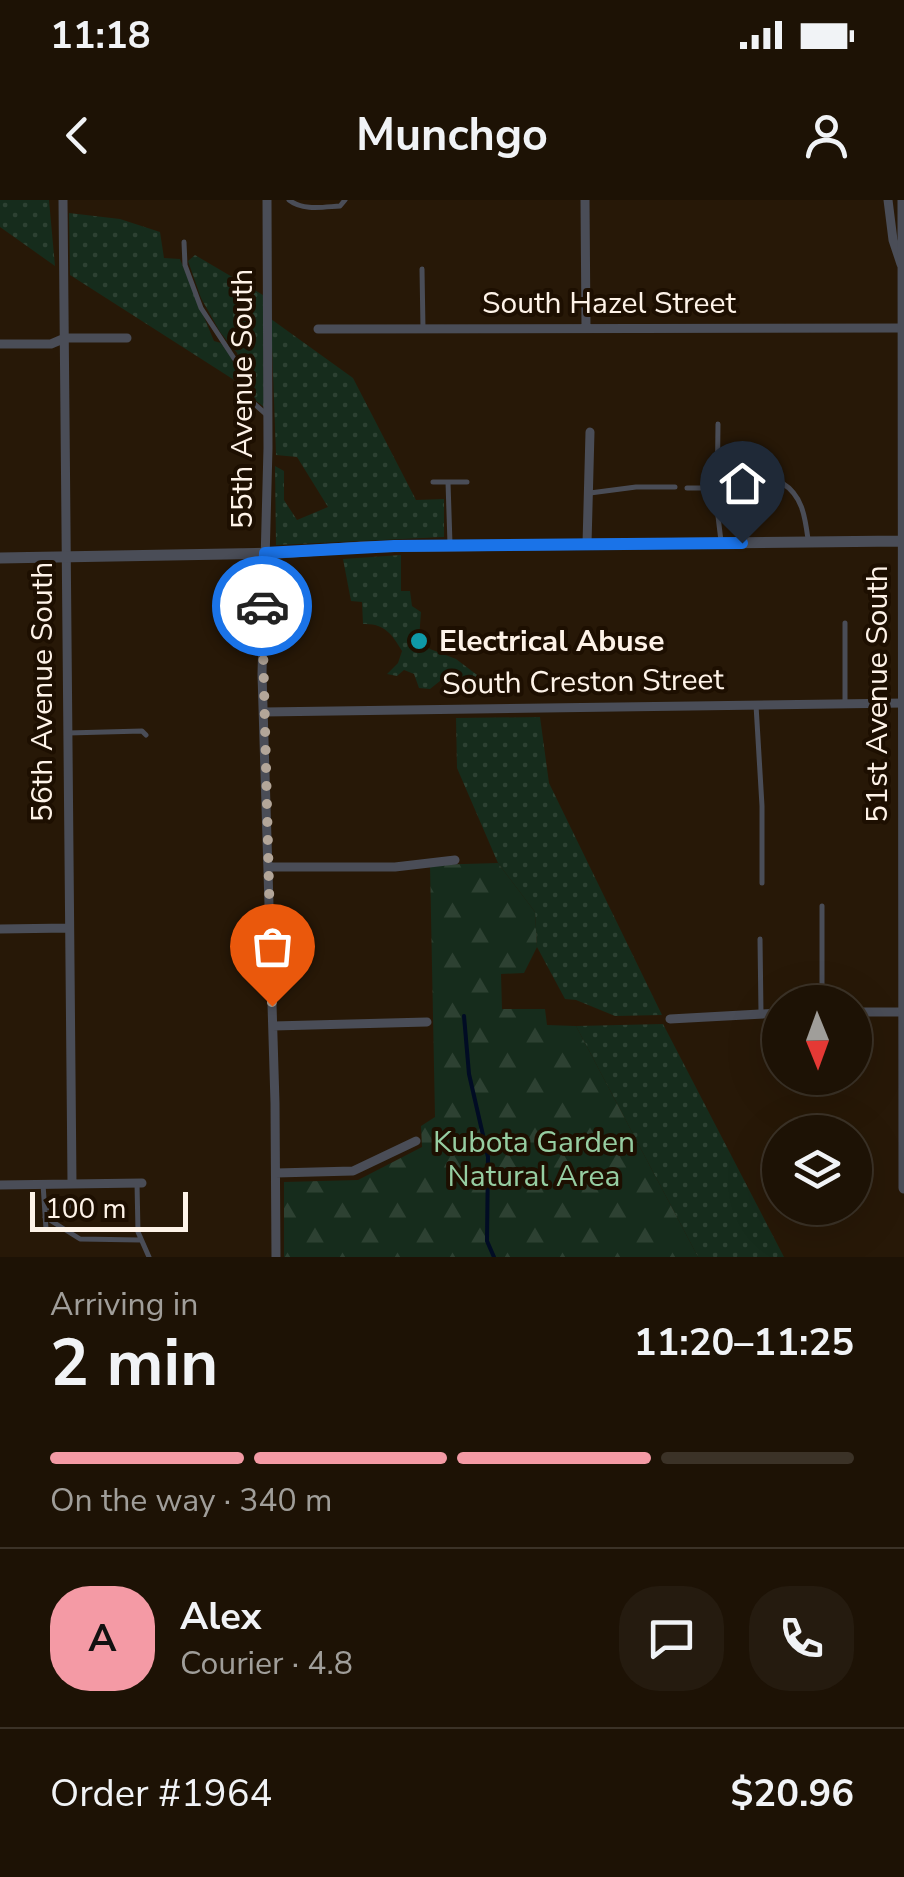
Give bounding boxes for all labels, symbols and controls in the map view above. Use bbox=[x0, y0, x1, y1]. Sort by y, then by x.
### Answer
text: 11:18 bbox=[50, 10, 151, 61]
text: Munchgo bbox=[356, 105, 548, 166]
icon: back bbox=[50, 108, 105, 163]
icon: person bbox=[799, 108, 854, 163]
street label: 55th Avenue South bbox=[222, 269, 263, 529]
street label: South Hazel Street bbox=[482, 283, 736, 324]
pin bbox=[700, 441, 785, 544]
icon: home bbox=[715, 456, 770, 511]
courier bbox=[212, 556, 312, 656]
street label: 56th Avenue South bbox=[22, 562, 63, 822]
street label: 51st Avenue South bbox=[857, 565, 898, 823]
icon: car bbox=[235, 579, 290, 634]
place label: Electrical Abuse bbox=[439, 621, 664, 662]
marker: Electrical Abuse bbox=[408, 630, 430, 652]
street label: South Creston Street bbox=[442, 659, 725, 705]
pin bbox=[230, 904, 315, 1007]
icon: bag bbox=[245, 919, 300, 974]
north arrow bbox=[762, 985, 872, 1095]
map controls bbox=[762, 985, 872, 1225]
button: layers bbox=[762, 1115, 872, 1225]
park label: Kubota Garden Natural Area bbox=[433, 1122, 635, 1197]
scale bar bbox=[30, 1187, 188, 1232]
text: 100 m bbox=[45, 1190, 127, 1228]
text: Arriving in bbox=[50, 1283, 198, 1326]
text: 11:20–11:25 bbox=[634, 1317, 854, 1368]
text: 2 min bbox=[50, 1319, 218, 1408]
text: On the way · 340 m bbox=[50, 1479, 332, 1522]
button: chat bbox=[619, 1586, 724, 1691]
button: phone bbox=[749, 1586, 854, 1691]
text: Alex bbox=[180, 1591, 261, 1642]
text: A bbox=[88, 1613, 117, 1664]
text: Courier · 4.8 bbox=[180, 1642, 353, 1685]
text: Order #1964 bbox=[50, 1768, 272, 1819]
text: $20.96 bbox=[731, 1768, 854, 1819]

